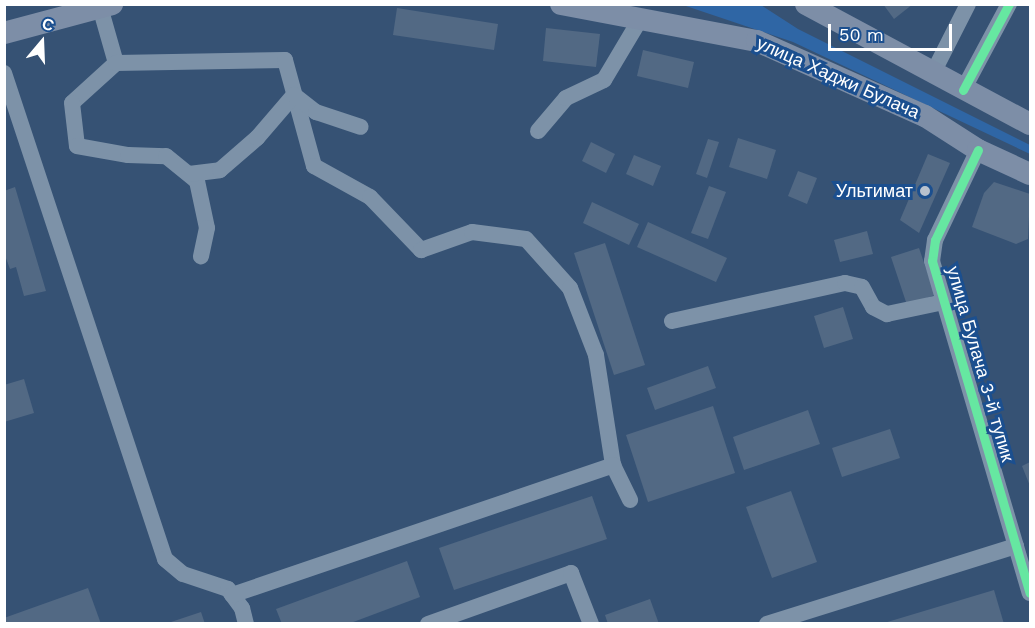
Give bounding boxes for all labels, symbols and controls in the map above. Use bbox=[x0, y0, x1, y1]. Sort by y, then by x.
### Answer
north arrow bbox=[12, 12, 72, 72]
scale bar bbox=[831, 12, 956, 50]
text: С bbox=[39, 14, 57, 35]
text: 50 m bbox=[839, 24, 884, 45]
street label: улица Хаджи Булача bbox=[753, 32, 923, 124]
place label: Ультимат bbox=[836, 180, 913, 202]
marker: Ультимат bbox=[918, 184, 932, 198]
street label: улица Булача 3-й тупик bbox=[942, 264, 1018, 464]

